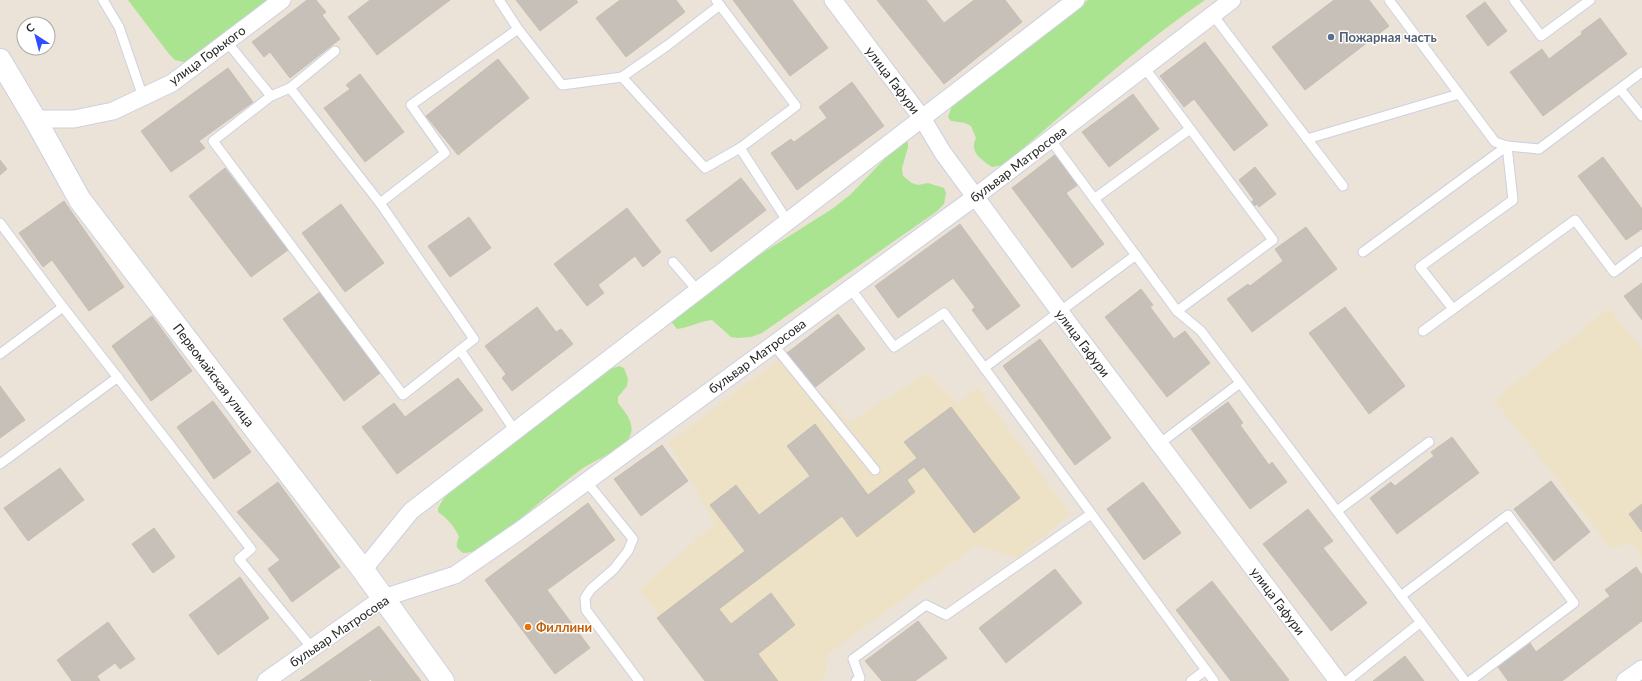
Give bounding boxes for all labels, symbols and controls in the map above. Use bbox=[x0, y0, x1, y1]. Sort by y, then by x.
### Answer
north arrow bbox=[16, 16, 56, 56]
text: С bbox=[23, 20, 37, 35]
street label: улица Горького bbox=[166, 22, 248, 88]
place label: Пожарная часть bbox=[1339, 29, 1437, 45]
marker: Пожарная часть bbox=[1326, 32, 1336, 42]
street label: улица Гафури bbox=[862, 43, 924, 117]
street label: бульвар Матросова bbox=[967, 123, 1069, 205]
street label: улица Гафури bbox=[1052, 306, 1114, 380]
street label: бульвар Матросова bbox=[705, 315, 809, 397]
street label: Первомайская улица bbox=[170, 320, 258, 430]
street label: улица Гафури bbox=[1247, 564, 1309, 638]
street label: бульвар Матросова bbox=[286, 592, 392, 670]
place label: Филлини bbox=[536, 619, 592, 635]
marker: Филлини bbox=[523, 622, 533, 632]

